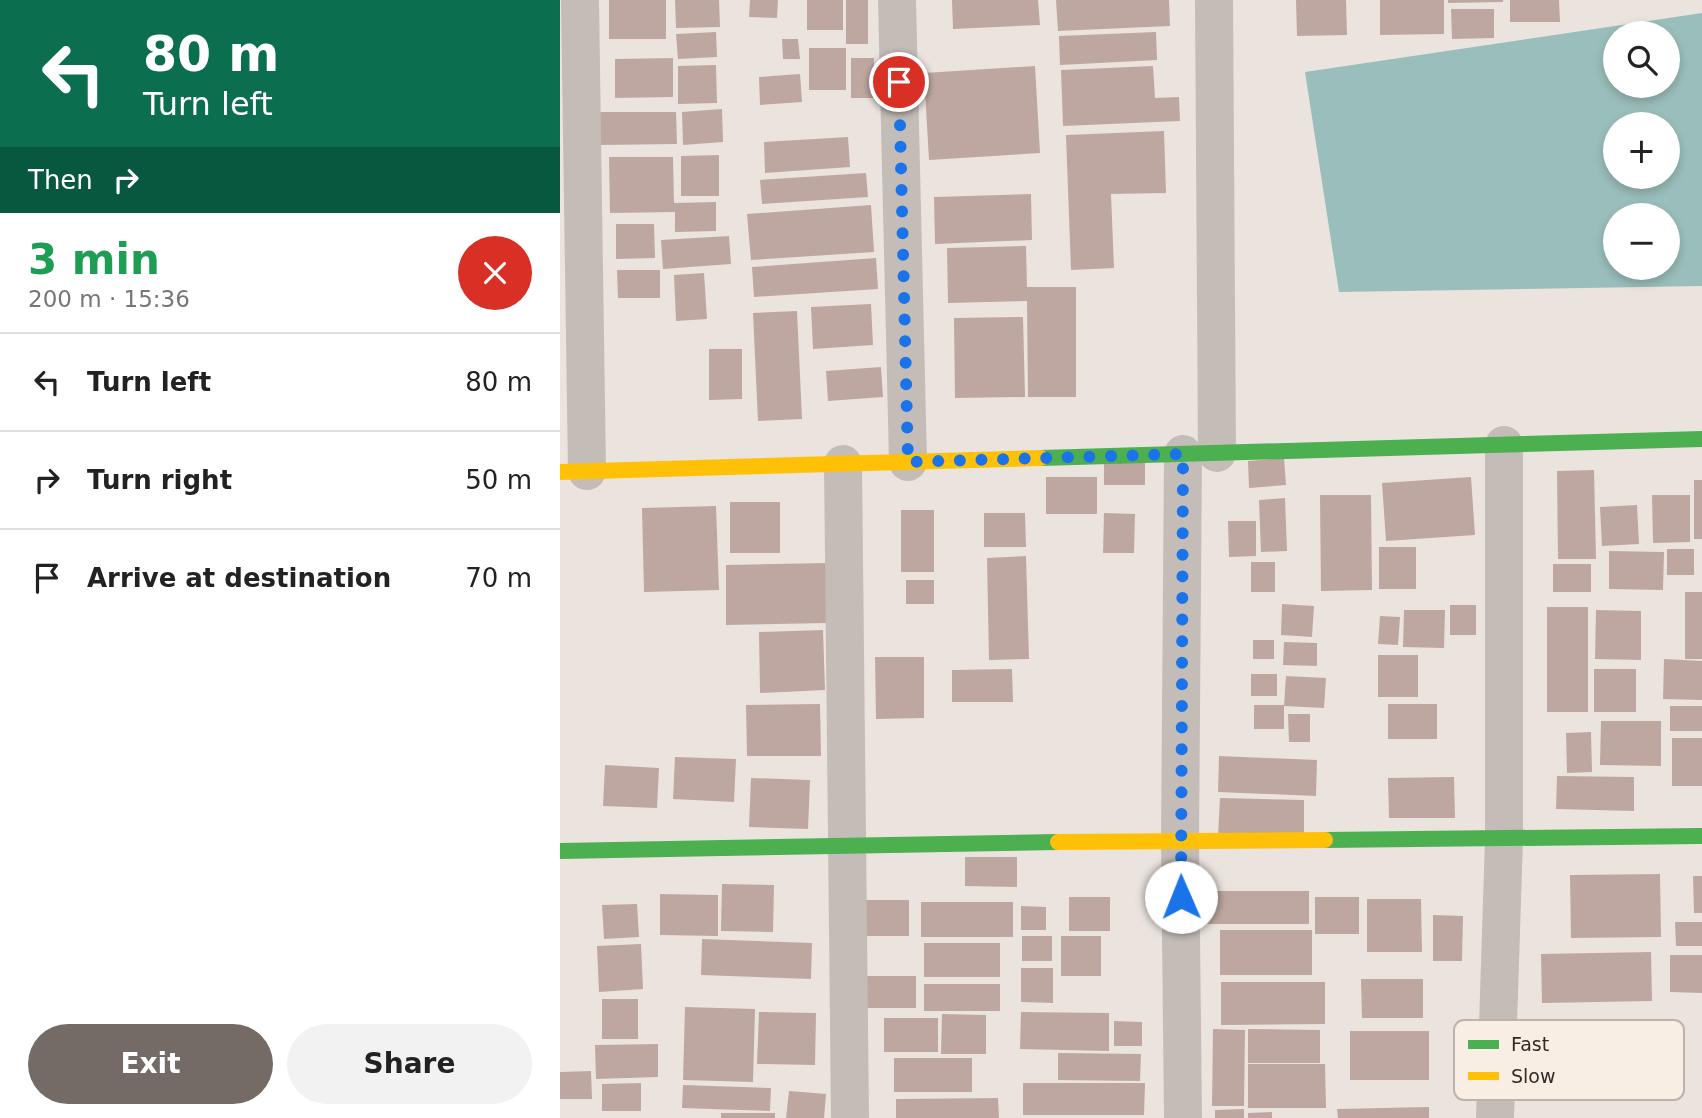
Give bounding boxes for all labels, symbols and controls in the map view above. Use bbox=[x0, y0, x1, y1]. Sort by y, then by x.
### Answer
map controls bbox=[1603, 21, 1680, 280]
button: search bbox=[1603, 21, 1680, 98]
text: 80 m bbox=[143, 26, 279, 83]
icon: left bbox=[28, 28, 119, 119]
pin bbox=[869, 52, 929, 112]
icon: arrive bbox=[880, 63, 918, 101]
text: Turn left bbox=[143, 85, 273, 123]
button: + bbox=[1603, 112, 1680, 189]
icon: right bbox=[107, 161, 145, 199]
text: Then bbox=[28, 165, 93, 195]
button: − bbox=[1603, 203, 1680, 280]
text: 3 min bbox=[28, 235, 160, 284]
button: close bbox=[458, 236, 532, 310]
text: 200 m · 15:36 bbox=[28, 286, 190, 312]
icon: left bbox=[28, 363, 66, 401]
text: Turn left bbox=[87, 367, 211, 397]
text: 80 m bbox=[465, 367, 532, 397]
icon: right bbox=[28, 461, 66, 499]
text: Turn right bbox=[87, 465, 232, 495]
text: 50 m bbox=[465, 465, 532, 495]
icon: arrive bbox=[28, 559, 66, 597]
text: Arrive at destination bbox=[87, 563, 391, 593]
text: 70 m bbox=[465, 563, 532, 593]
position arrow bbox=[1144, 860, 1218, 934]
legend bbox=[1454, 1020, 1684, 1100]
button: Exit bbox=[28, 1024, 273, 1104]
button: Share bbox=[287, 1024, 532, 1104]
text: Fast bbox=[1511, 1033, 1549, 1055]
text: Slow bbox=[1511, 1065, 1556, 1087]

